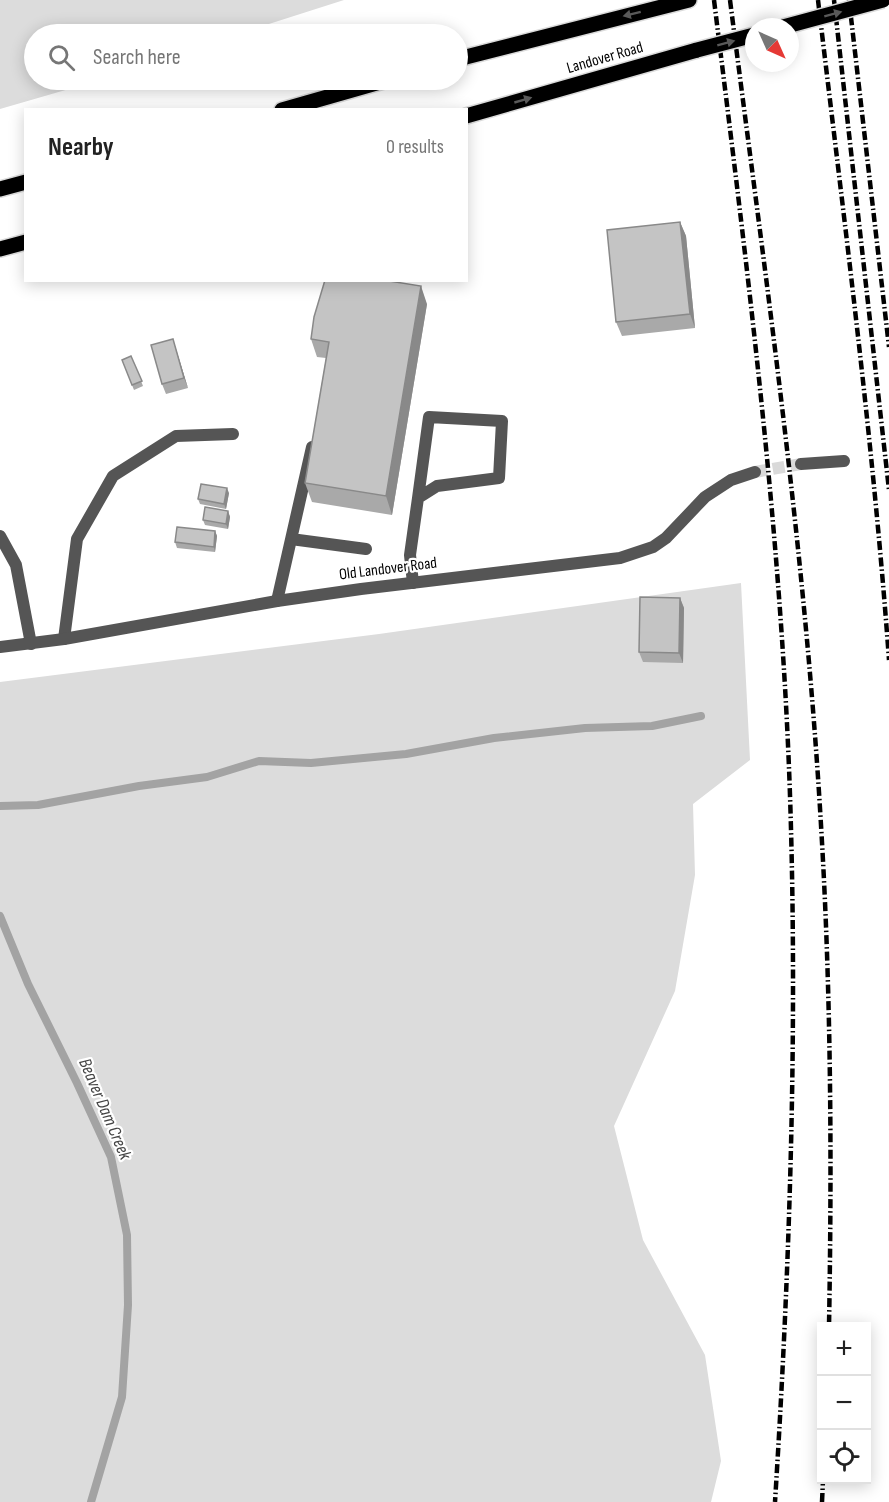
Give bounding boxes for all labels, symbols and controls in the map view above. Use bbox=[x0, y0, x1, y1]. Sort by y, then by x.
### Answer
one-way arrow bbox=[824, 8, 842, 18]
one-way arrow bbox=[623, 10, 642, 20]
north arrow bbox=[745, 18, 799, 72]
search box bbox=[24, 24, 468, 90]
one-way arrow bbox=[716, 37, 735, 47]
street label: Landover Road bbox=[565, 38, 645, 78]
icon: search bbox=[45, 41, 78, 74]
text: Search here bbox=[93, 44, 180, 71]
one-way arrow bbox=[514, 95, 532, 104]
text: Nearby bbox=[48, 132, 114, 163]
text: 0 results bbox=[386, 135, 444, 159]
street label: Old Landover Road bbox=[338, 554, 438, 584]
water label: Beaver Dam Creek bbox=[74, 1055, 136, 1164]
map controls bbox=[817, 1322, 871, 1484]
button: + bbox=[817, 1322, 871, 1376]
button: − bbox=[817, 1376, 871, 1430]
button: locate bbox=[817, 1430, 871, 1484]

